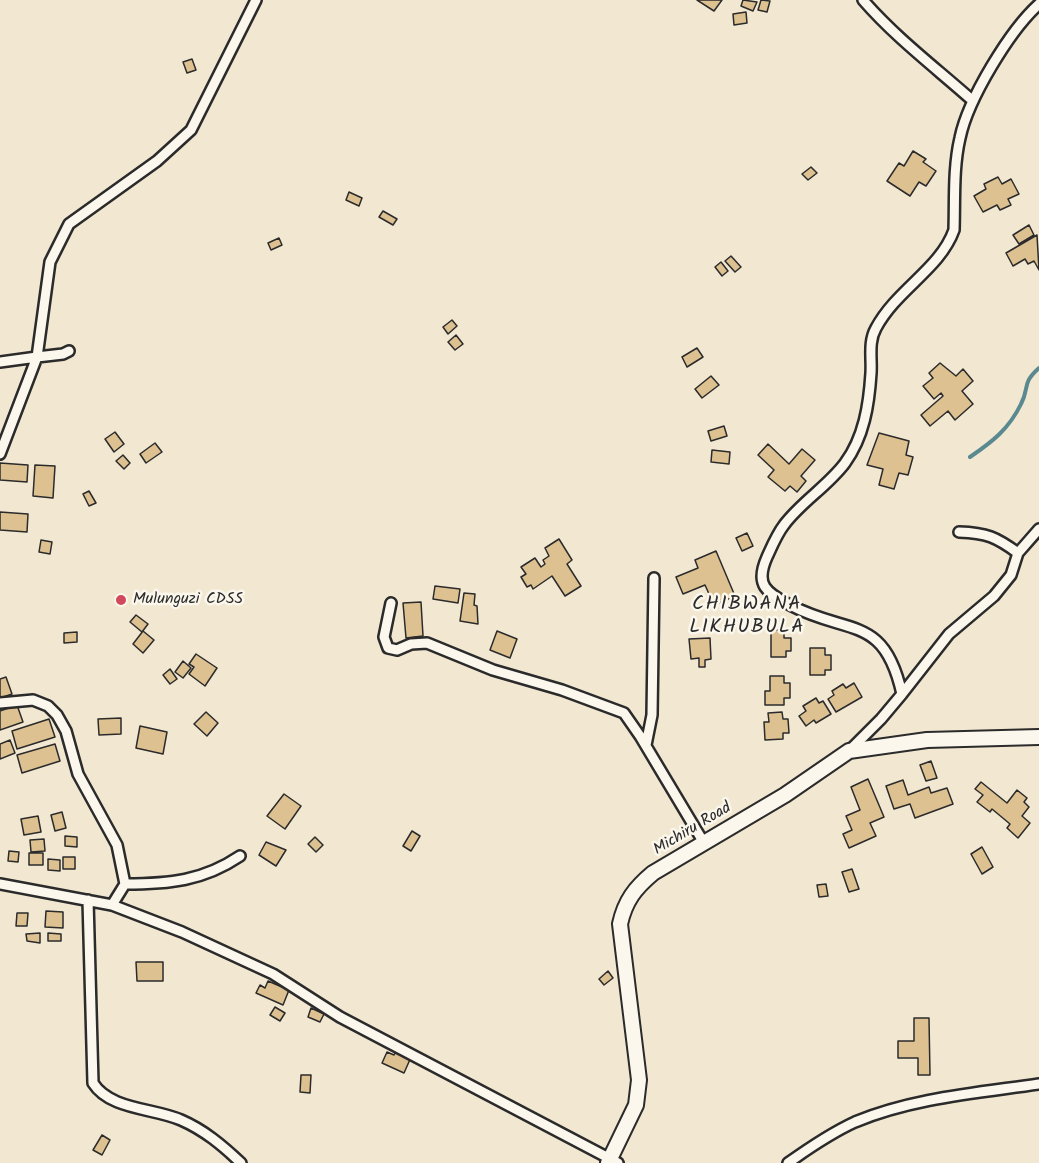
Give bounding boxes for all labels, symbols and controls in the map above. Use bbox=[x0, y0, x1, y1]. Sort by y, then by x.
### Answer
place label: Mulunguzi CDSS bbox=[133, 590, 243, 610]
marker: Mulunguzi CDSS bbox=[114, 593, 128, 607]
district label: CHIBWANA LIKHUBULA bbox=[689, 594, 805, 641]
street label: Michiru Road bbox=[651, 799, 735, 861]

